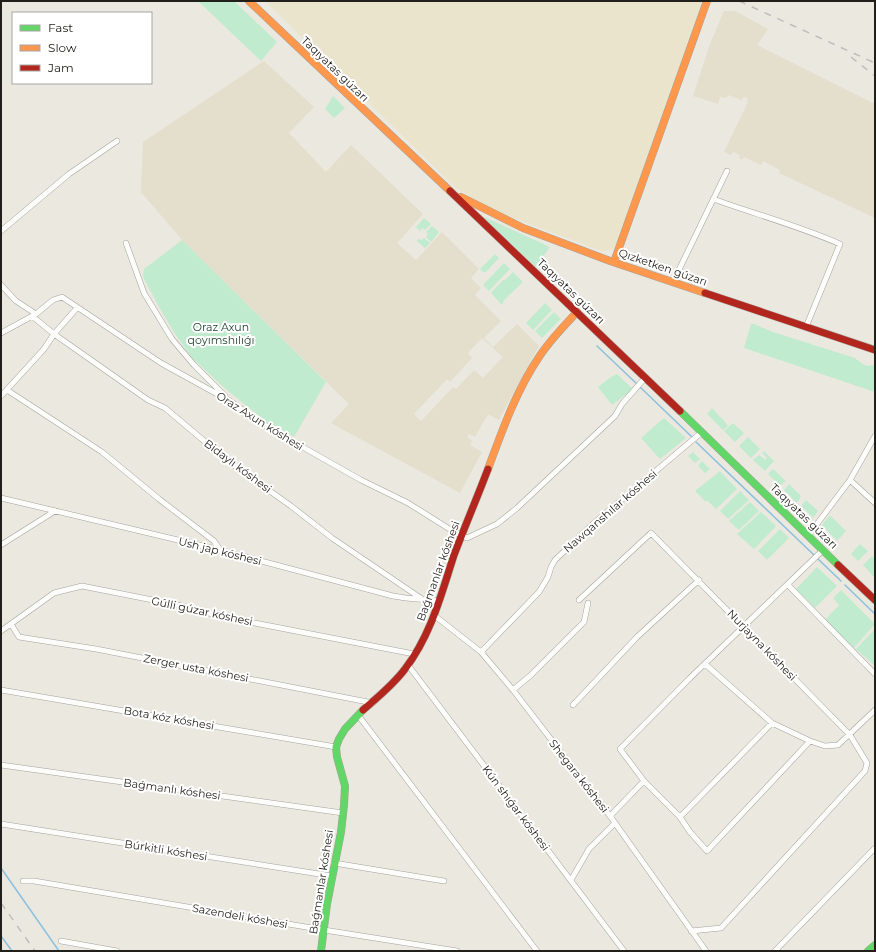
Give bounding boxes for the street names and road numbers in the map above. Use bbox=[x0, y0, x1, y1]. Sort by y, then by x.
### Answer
street label: Taqıyatas gúzarı bbox=[298, 33, 372, 105]
street label: Qızketken gúzarı bbox=[617, 245, 709, 289]
street label: Taqıyatas gúzarı bbox=[534, 255, 608, 327]
street label: Oraz Axun kóshesi bbox=[214, 389, 306, 454]
street label: Bidaylı kóshesi bbox=[202, 436, 274, 496]
street label: Nawqanshılar kóshesi bbox=[560, 466, 660, 556]
street label: Taqıyatas gúzarı bbox=[767, 480, 841, 552]
street label: Baǵmanlar kóshesi bbox=[413, 519, 463, 623]
street label: Ush jap kóshesi bbox=[177, 534, 263, 568]
street label: Gúlli gúzar kóshesi bbox=[150, 593, 254, 629]
street label: Nurjayna kóshesi bbox=[724, 606, 800, 684]
street label: Zerger usta kóshesi bbox=[142, 651, 250, 685]
street label: Bota kóz kóshesi bbox=[123, 703, 215, 733]
street label: Shegara kóshesi bbox=[546, 737, 612, 815]
street label: Kún shıǵar kóshesi bbox=[479, 762, 553, 854]
street label: Baǵmanlı kóshesi bbox=[123, 775, 221, 803]
street label: Baǵmanlar kóshesi bbox=[306, 829, 336, 935]
street label: Búrkitli kóshesi bbox=[124, 837, 208, 863]
street label: Sazendeli kóshesi bbox=[191, 901, 289, 931]

